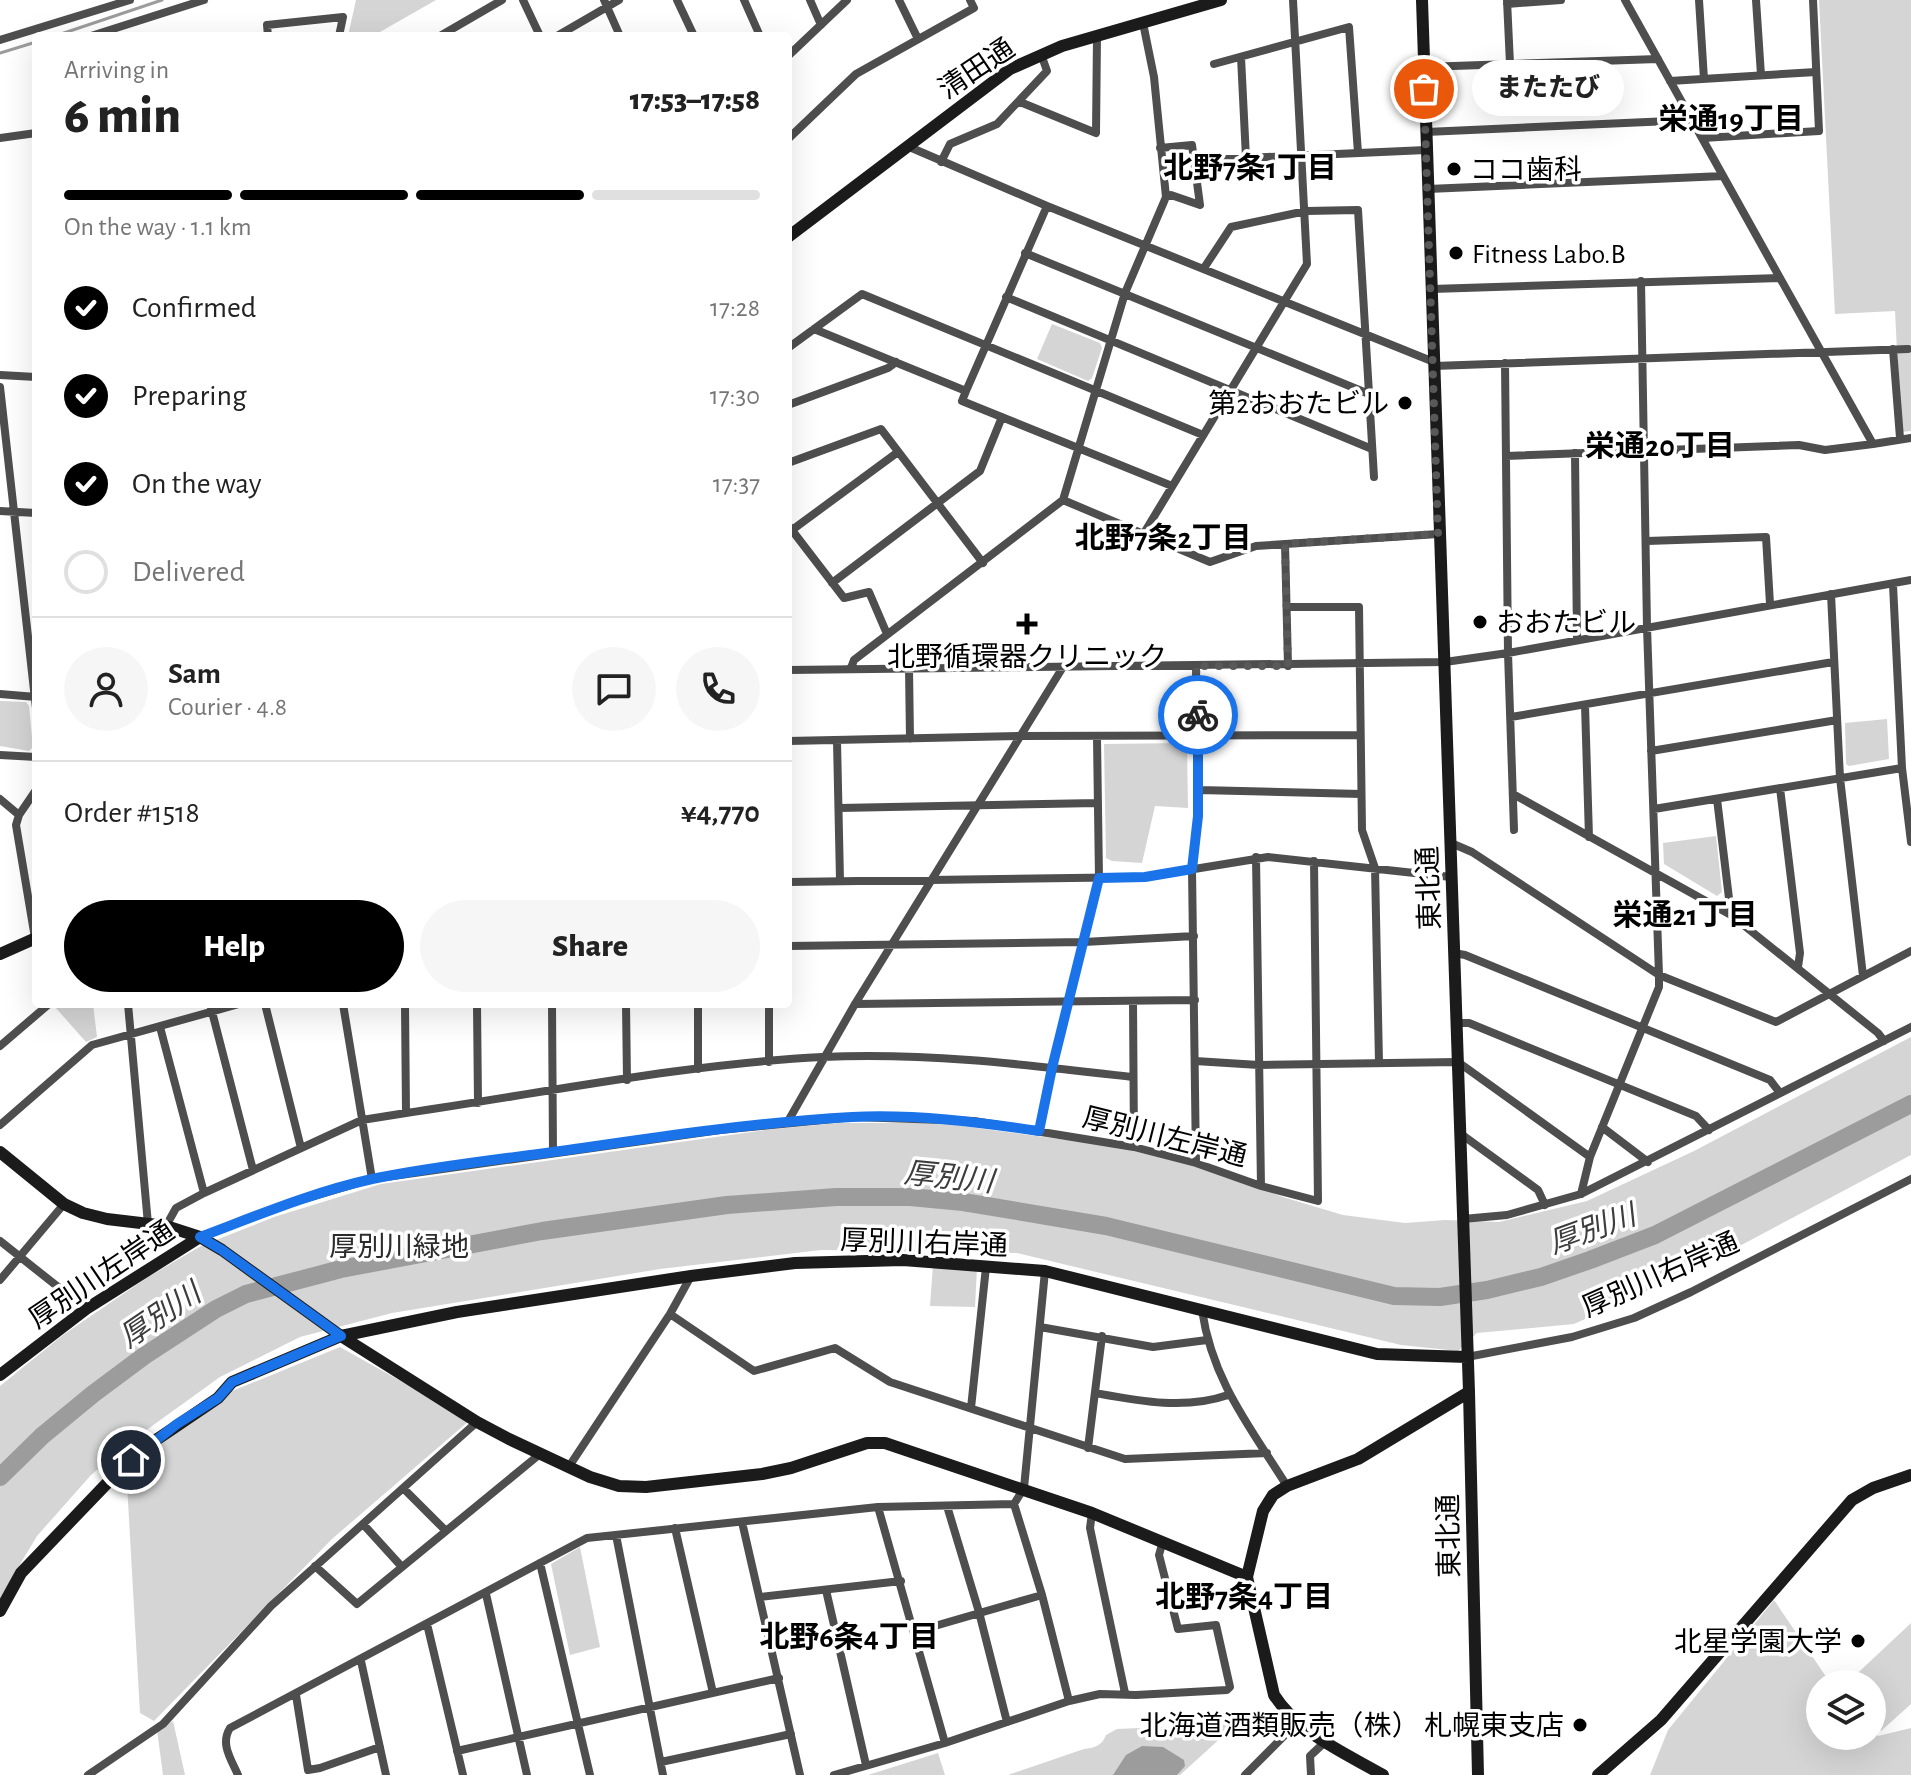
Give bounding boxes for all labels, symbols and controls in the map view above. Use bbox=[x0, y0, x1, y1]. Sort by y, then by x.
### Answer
street label: 清田通 bbox=[933, 33, 1020, 105]
pin bbox=[1390, 55, 1458, 123]
text: Arriving in bbox=[64, 57, 169, 83]
callout: またたび bbox=[1472, 61, 1624, 117]
icon: bag bbox=[1402, 67, 1446, 111]
text: またたび bbox=[1496, 75, 1600, 101]
text: 17:53–17:58 bbox=[630, 85, 760, 115]
text: 6 min bbox=[64, 90, 181, 142]
district label: 栄通19丁目 bbox=[1658, 103, 1804, 135]
district label: 北野7条1丁目 bbox=[1163, 152, 1337, 184]
place label: ココ歯科 bbox=[1470, 155, 1582, 185]
marker: ココ歯科 bbox=[1445, 160, 1463, 178]
text: On the way · 1.1 km bbox=[64, 214, 252, 240]
place label: Fitness Labo.B bbox=[1472, 241, 1625, 269]
marker: Fitness Labo.B bbox=[1447, 244, 1465, 262]
icon: check bbox=[64, 286, 108, 330]
text: Confirmed bbox=[132, 293, 256, 323]
text: 17:28 bbox=[710, 295, 760, 321]
icon: check bbox=[64, 374, 108, 418]
text: Preparing bbox=[132, 381, 247, 411]
text: 17:30 bbox=[710, 383, 760, 409]
place label: 第2おおたビル bbox=[1208, 389, 1389, 419]
marker: 第2おおたビル bbox=[1396, 394, 1414, 412]
district label: 栄通20丁目 bbox=[1585, 430, 1735, 462]
icon: check bbox=[64, 462, 108, 506]
text: On the way bbox=[132, 469, 261, 499]
text: 17:37 bbox=[713, 471, 760, 497]
district label: 北野7条2丁目 bbox=[1074, 522, 1252, 554]
text: Delivered bbox=[132, 557, 245, 587]
place label: おおたビル bbox=[1496, 608, 1636, 638]
marker: 北野循環器クリニック bbox=[1016, 613, 1038, 635]
marker: おおたビル bbox=[1471, 613, 1489, 631]
place label: 北野循環器クリニック bbox=[887, 642, 1167, 672]
button: person bbox=[64, 647, 148, 731]
button: chat bbox=[572, 647, 656, 731]
button: phone bbox=[676, 647, 760, 731]
text: Sam bbox=[168, 659, 221, 689]
courier bbox=[1158, 675, 1238, 755]
icon: bike bbox=[1176, 693, 1220, 737]
text: Courier · 4.8 bbox=[168, 694, 287, 720]
text: Order #1518 bbox=[64, 798, 200, 828]
text: ¥4,770 bbox=[681, 798, 760, 828]
street label: 東北通 bbox=[1413, 845, 1445, 930]
district label: 栄通21丁目 bbox=[1613, 899, 1757, 931]
button: Help bbox=[64, 900, 404, 992]
button: Share bbox=[420, 900, 760, 992]
street label: 厚別川左岸通 bbox=[1080, 1102, 1250, 1172]
water label: 厚別川 bbox=[903, 1157, 998, 1198]
water label: 厚別川 bbox=[1545, 1198, 1643, 1259]
street label: 厚別川左岸通 bbox=[22, 1213, 180, 1335]
street label: 厚別川右岸通 bbox=[839, 1225, 1008, 1261]
street label: 厚別川右岸通 bbox=[1578, 1227, 1743, 1323]
park label: 厚別川緑地 bbox=[329, 1232, 469, 1262]
water label: 厚別川 bbox=[113, 1275, 207, 1355]
pin bbox=[97, 1426, 165, 1494]
icon: home bbox=[109, 1438, 153, 1482]
street label: 東北通 bbox=[1433, 1494, 1465, 1578]
district label: 北野7条4丁目 bbox=[1155, 1581, 1333, 1613]
district label: 北野6条4丁目 bbox=[759, 1621, 939, 1653]
place label: 北星学園大学 bbox=[1674, 1627, 1842, 1657]
marker: 北星学園大学 bbox=[1849, 1632, 1867, 1650]
map controls bbox=[1806, 1670, 1886, 1750]
button: layers bbox=[1806, 1670, 1886, 1750]
place label: 北海道酒類販売（株） 札幌東支店 bbox=[1139, 1711, 1564, 1741]
marker: 北海道酒類販売（株） 札幌東支店 bbox=[1571, 1716, 1589, 1734]

